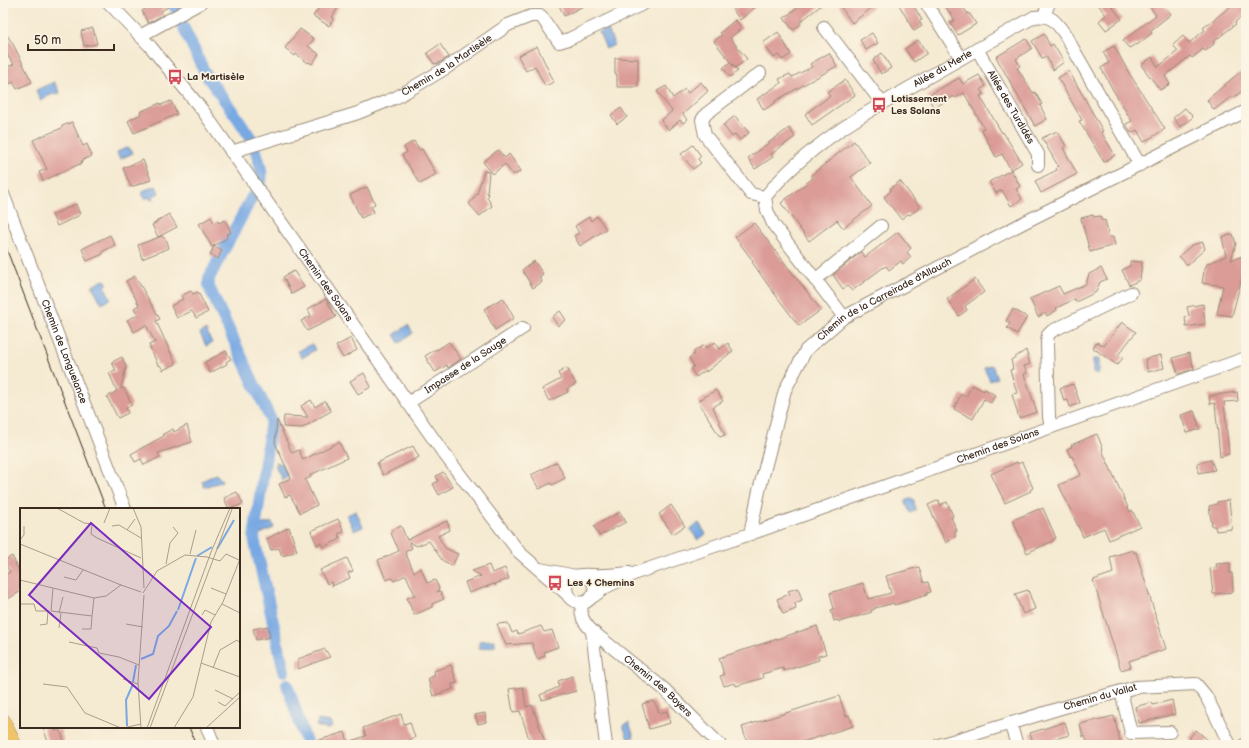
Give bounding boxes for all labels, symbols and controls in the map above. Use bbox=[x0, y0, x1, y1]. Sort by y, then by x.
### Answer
scale bar bbox=[28, 26, 114, 52]
street label: Chemin de la Martisèle bbox=[400, 32, 494, 99]
text: 50 m bbox=[34, 33, 61, 48]
street label: Allée du Merle bbox=[911, 47, 974, 90]
bus stop icon: La Martisèle bbox=[166, 68, 184, 86]
street label: Allée des Turdidés bbox=[985, 68, 1037, 146]
place label: La Martisèle bbox=[187, 71, 245, 83]
place label: Lotissement Les Solans bbox=[891, 93, 948, 117]
bus stop icon: Lotissement Les Solans bbox=[870, 96, 888, 114]
street label: Chemin des Solans bbox=[295, 246, 355, 324]
street label: Chemin de la Carreirade d'Allauch bbox=[815, 255, 954, 343]
street label: Chemin de Longuelance bbox=[38, 298, 90, 405]
street label: Impasse de la Sauge bbox=[423, 334, 509, 396]
street label: Chemin des Solans bbox=[955, 426, 1041, 466]
inset map bbox=[20, 508, 240, 728]
bus stop icon: Les 4 Chemins bbox=[546, 574, 564, 592]
place label: Les 4 Chemins bbox=[567, 577, 634, 589]
street label: Chemin des Boyers bbox=[621, 653, 695, 720]
street label: Chemin du Vallat bbox=[1062, 681, 1138, 713]

